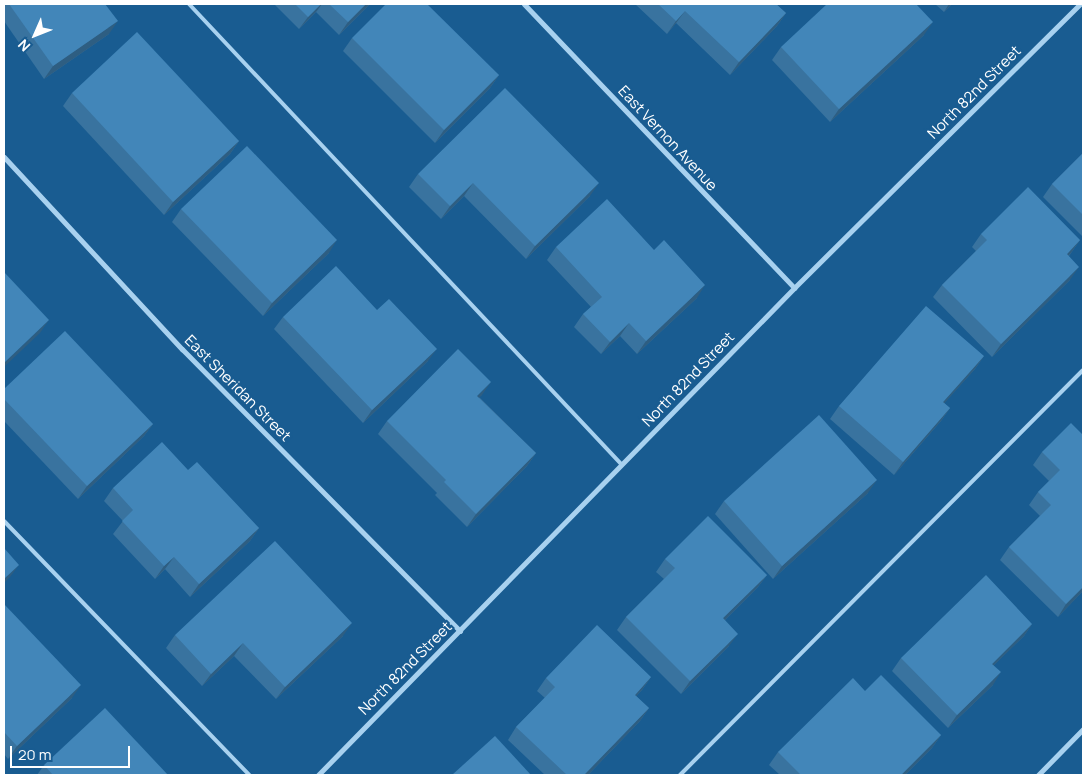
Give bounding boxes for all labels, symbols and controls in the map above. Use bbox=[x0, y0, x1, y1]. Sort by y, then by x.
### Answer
north arrow bbox=[10, 10, 60, 60]
text: N bbox=[14, 36, 34, 56]
street label: North 82nd Street bbox=[924, 42, 1024, 142]
street label: East Vernon Avenue bbox=[615, 82, 721, 194]
street label: North 82nd Street bbox=[638, 328, 738, 430]
street label: East Sheridan Street bbox=[181, 331, 295, 445]
street label: North 82nd Street bbox=[355, 618, 455, 718]
scale bar bbox=[12, 736, 132, 768]
text: 20 m bbox=[18, 744, 51, 765]

